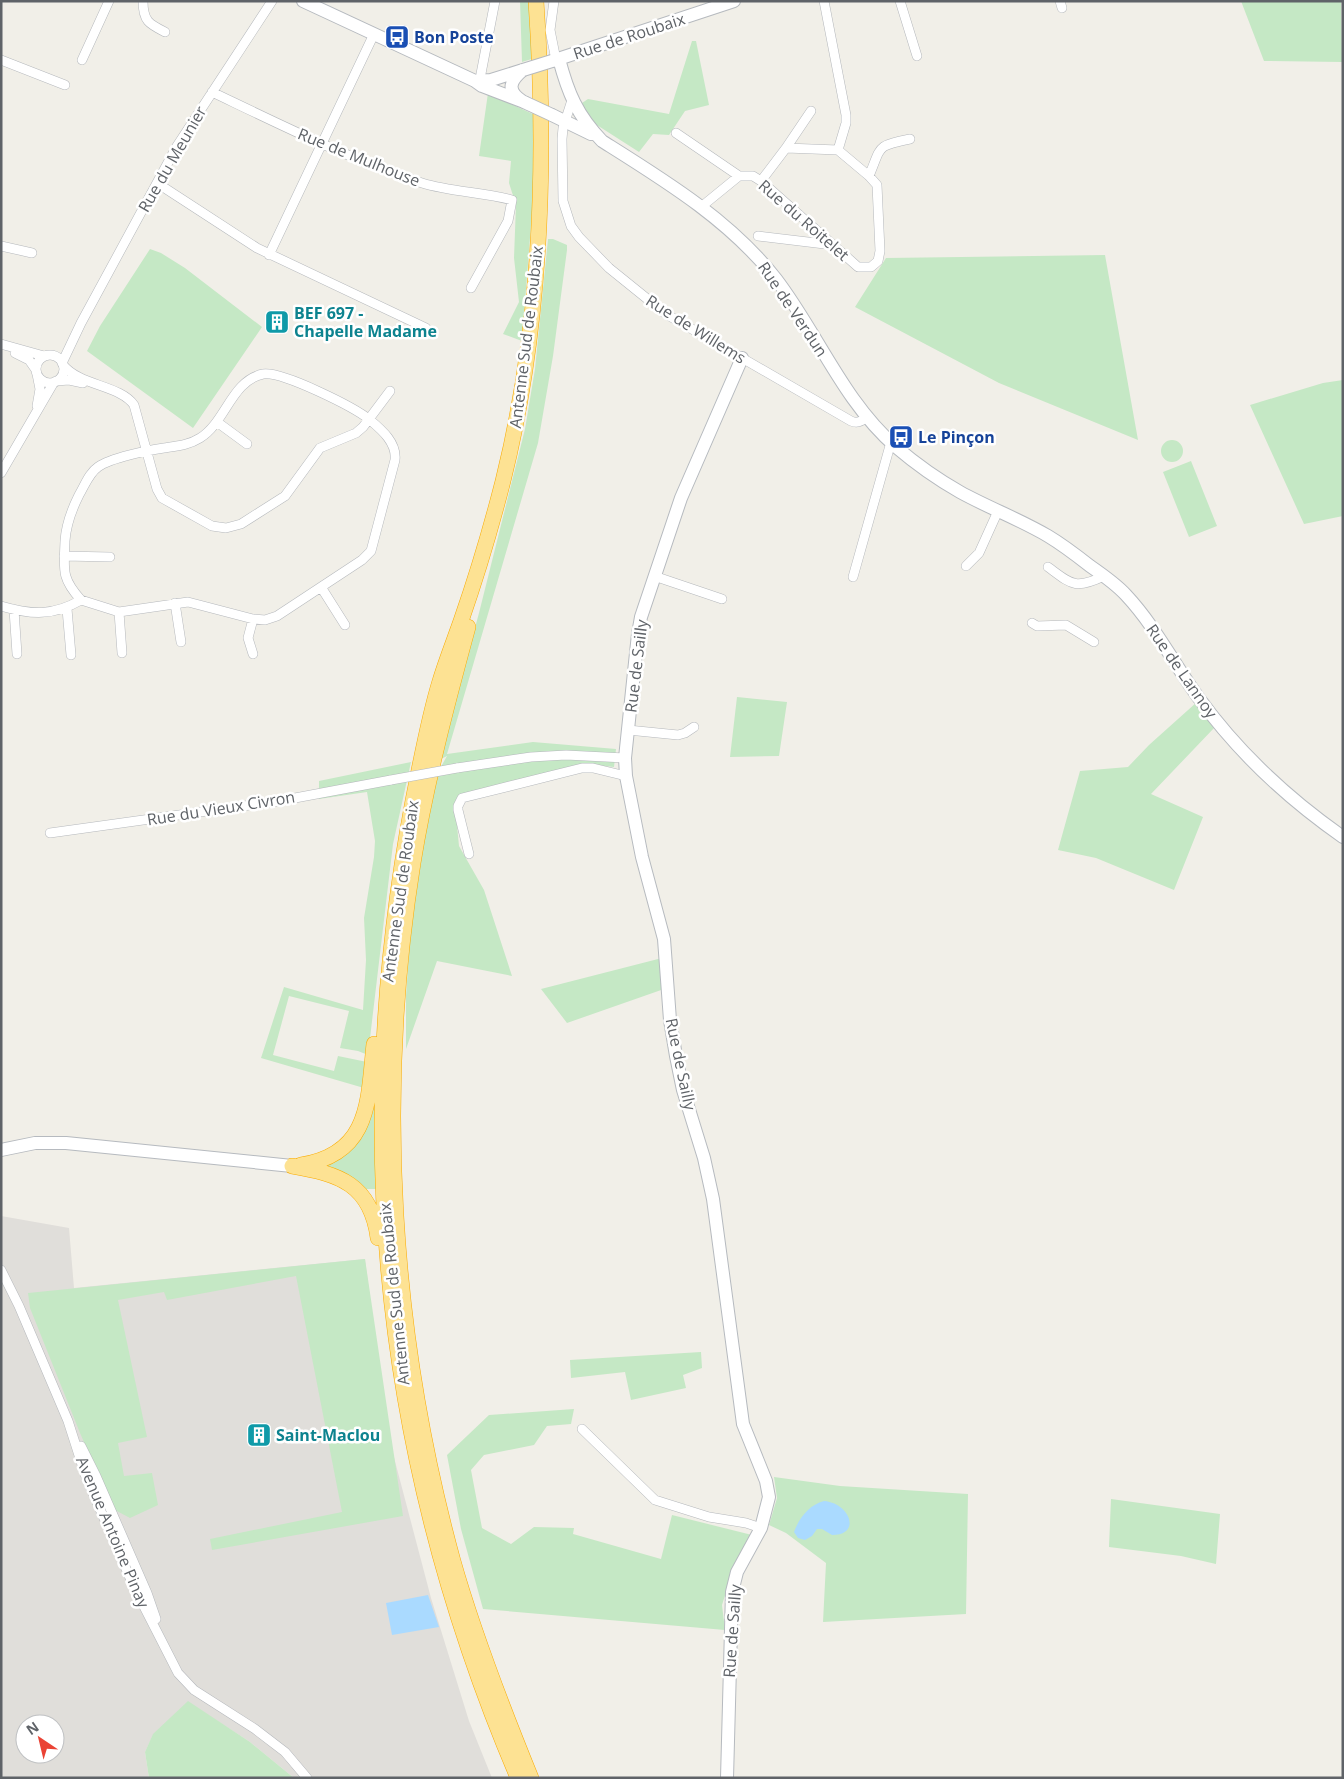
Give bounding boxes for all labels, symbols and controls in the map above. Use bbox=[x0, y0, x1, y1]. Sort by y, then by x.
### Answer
street label: Rue de Roubaix bbox=[570, 7, 688, 64]
bus stop icon: Bon Poste bbox=[384, 24, 410, 50]
place label: Bon Poste bbox=[414, 26, 494, 48]
street label: Rue du Meunier bbox=[133, 102, 212, 216]
street label: Rue de Mulhouse bbox=[295, 122, 423, 192]
street label: Rue du Roitelet bbox=[754, 174, 854, 266]
street label: Antenne Sud de Roubaix bbox=[504, 244, 548, 429]
street label: Rue de Verdun bbox=[753, 257, 833, 361]
street label: Rue de Willems bbox=[642, 289, 750, 369]
place label: BEF 697 - Chapelle Madame bbox=[294, 302, 437, 342]
building icon: BEF 697 - Chapelle Madame bbox=[264, 309, 290, 335]
bus stop icon: Le Pinçon bbox=[888, 424, 914, 450]
place label: Le Pinçon bbox=[918, 426, 995, 448]
street label: Rue de Sailly bbox=[619, 617, 653, 714]
street label: Rue de Lannoy bbox=[1141, 620, 1223, 723]
street label: Rue du Vieux Civron bbox=[145, 785, 297, 831]
street label: Antenne Sud de Roubaix bbox=[376, 798, 424, 983]
street label: Rue de Sailly bbox=[661, 1016, 702, 1113]
street label: Antenne Sud de Roubaix bbox=[373, 1201, 415, 1386]
building icon: Saint-Maclou bbox=[246, 1422, 272, 1448]
place label: Saint-Maclou bbox=[276, 1424, 380, 1446]
street label: Avenue Antoine Pinay bbox=[71, 1453, 155, 1612]
street label: Rue de Sailly bbox=[718, 1583, 746, 1678]
north arrow bbox=[15, 1714, 65, 1764]
text: N bbox=[22, 1717, 42, 1739]

